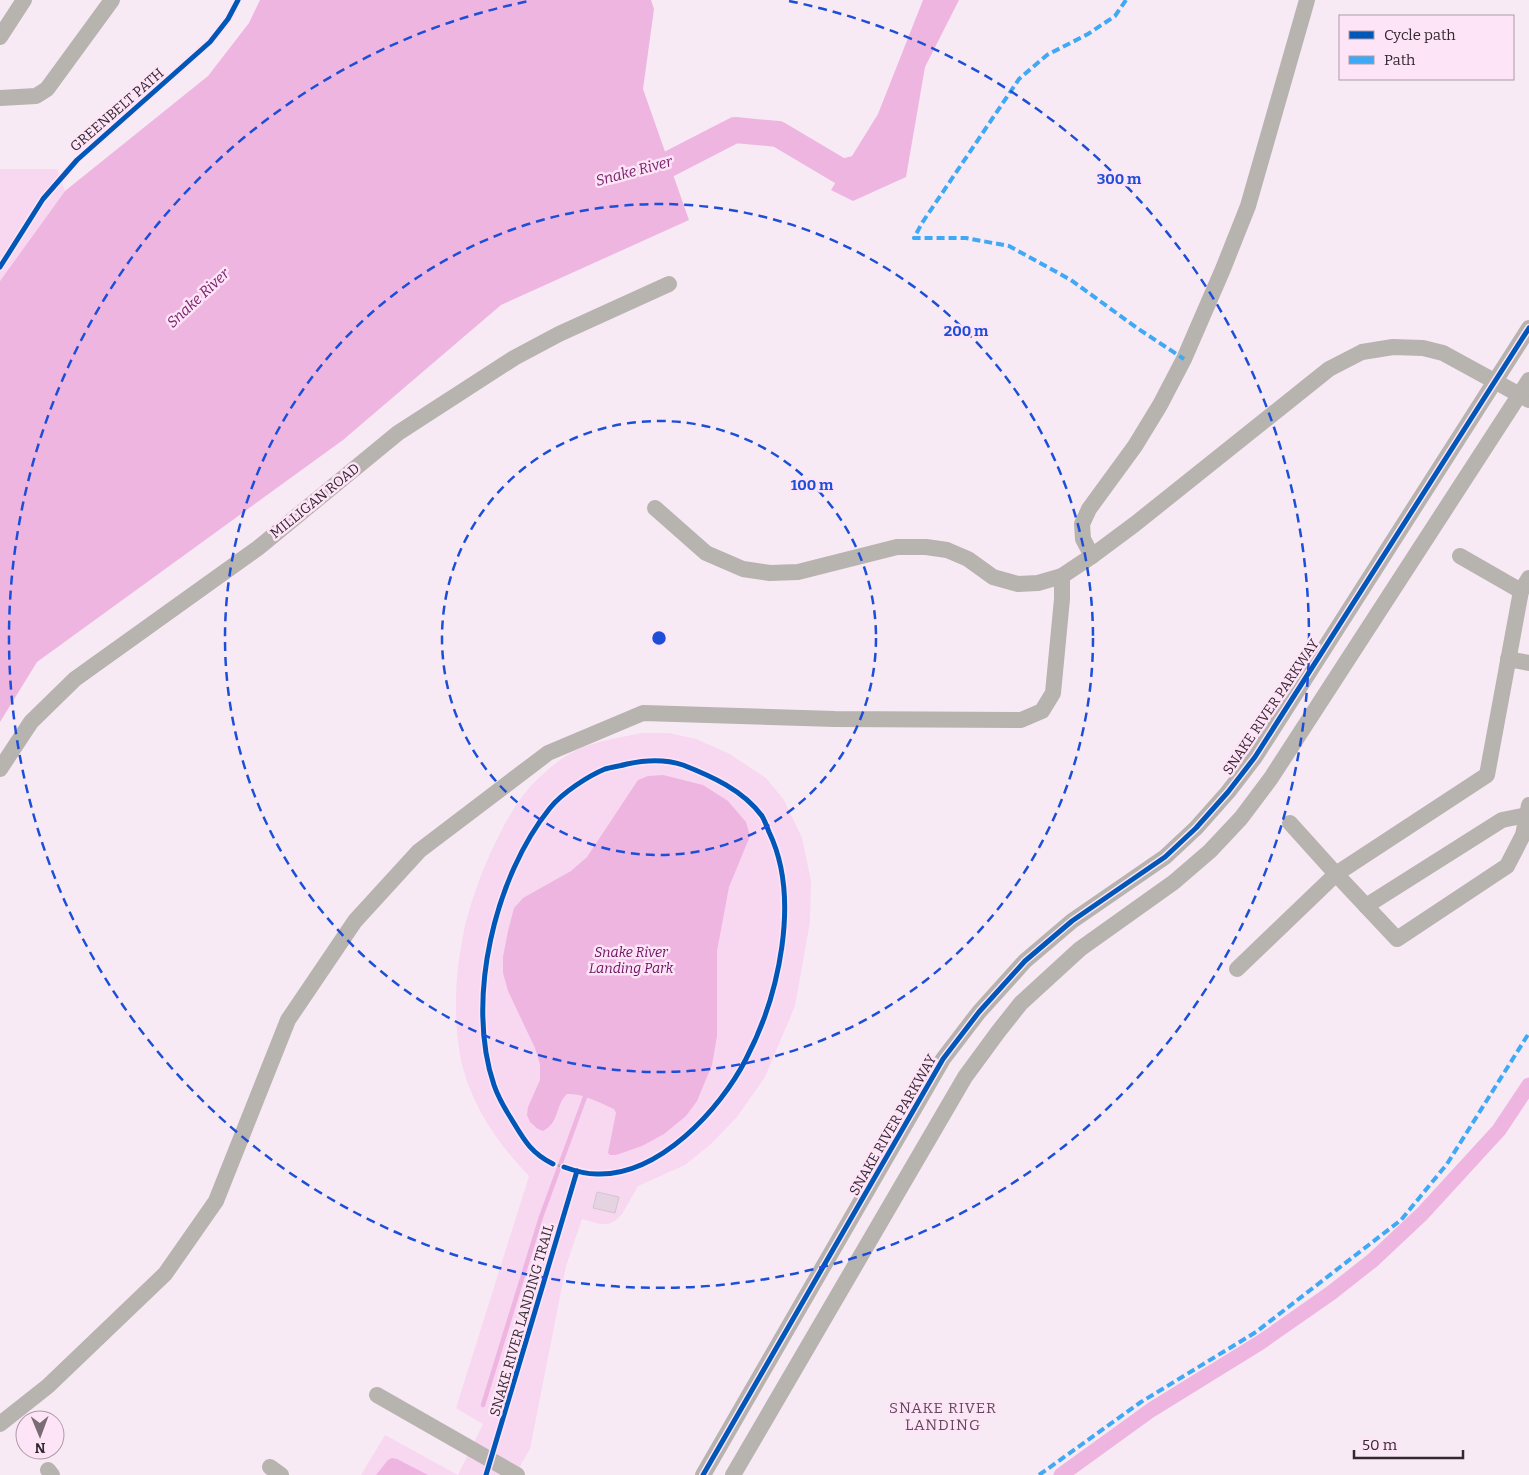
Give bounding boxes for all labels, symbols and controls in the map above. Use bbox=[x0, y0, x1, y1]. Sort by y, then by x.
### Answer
legend bbox=[1339, 15, 1514, 80]
text: Cycle path bbox=[1384, 26, 1456, 44]
text: Path bbox=[1384, 51, 1416, 69]
street label: GREENBELT PATH bbox=[67, 65, 167, 155]
water label: Snake River bbox=[594, 152, 675, 190]
text: 300 m bbox=[1097, 170, 1142, 188]
water label: Snake River bbox=[163, 264, 234, 331]
text: 200 m bbox=[944, 322, 989, 340]
street label: MILLIGAN ROAD bbox=[267, 460, 363, 542]
text: 100 m bbox=[791, 476, 834, 494]
centre of rings bbox=[650, 629, 668, 647]
street label: SNAKE RIVER PARKWAY bbox=[1219, 636, 1323, 778]
park label: Snake River Landing Park bbox=[589, 944, 674, 977]
street label: SNAKE RIVER PARKWAY bbox=[846, 1052, 940, 1198]
street label: SNAKE RIVER LANDING TRAIL bbox=[486, 1221, 558, 1418]
district label: SNAKE RIVER LANDING bbox=[889, 1399, 997, 1434]
north arrow bbox=[15, 1410, 65, 1460]
scale bar bbox=[1354, 1428, 1463, 1460]
text: 50 m bbox=[1362, 1436, 1398, 1454]
text: N bbox=[34, 1439, 46, 1456]

